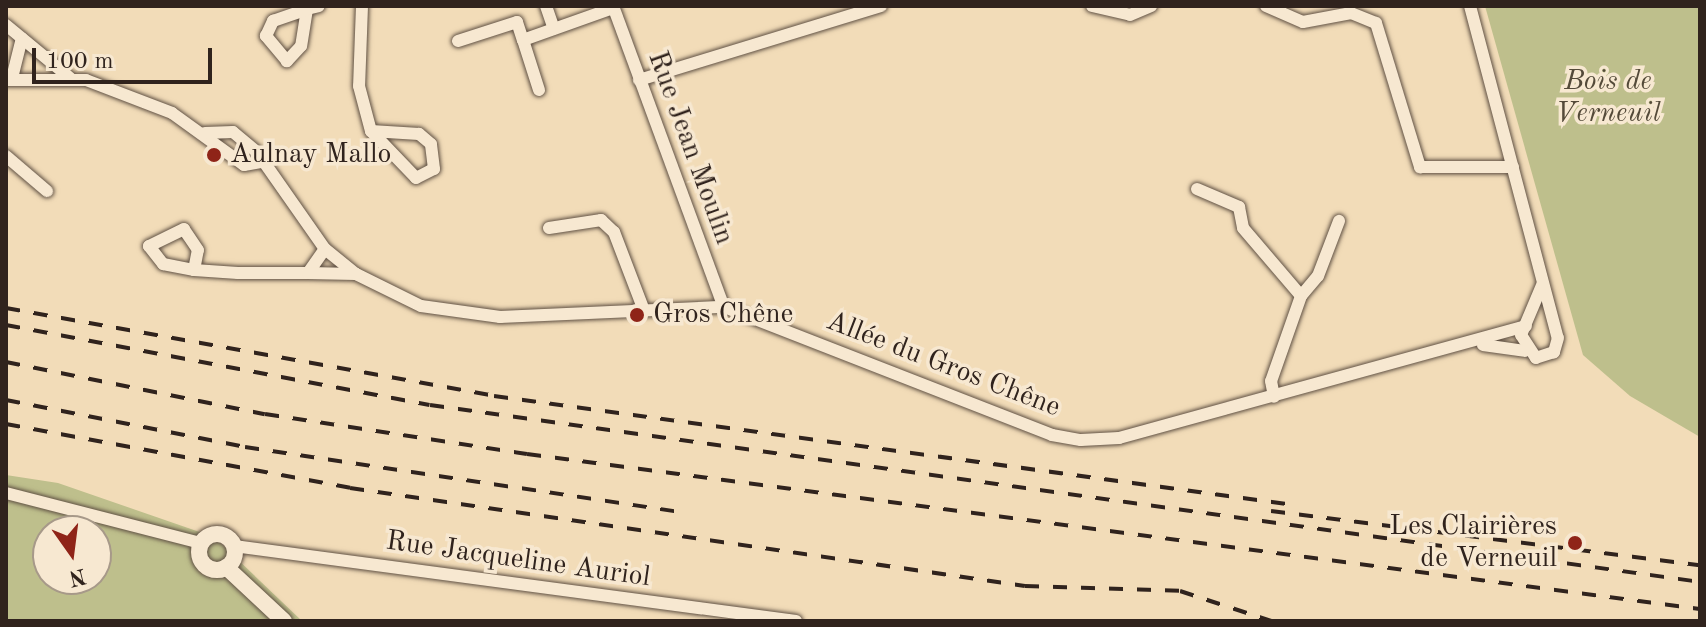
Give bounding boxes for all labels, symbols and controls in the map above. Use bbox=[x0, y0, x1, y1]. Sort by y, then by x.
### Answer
scale bar bbox=[36, 32, 216, 82]
street label: Rue Jean Moulin bbox=[639, 47, 741, 249]
text: 100 m bbox=[46, 50, 114, 74]
park label: Bois de Verneuil bbox=[1555, 65, 1661, 131]
place label: Aulnay Mallo bbox=[230, 138, 391, 172]
marker: Aulnay Mallo bbox=[205, 146, 223, 164]
place label: Gros Chêne bbox=[653, 298, 793, 332]
street label: Allée du Gros Chêne bbox=[821, 305, 1065, 425]
marker: Gros Chêne bbox=[628, 306, 646, 324]
place label: Les Clairières de Verneuil bbox=[1389, 510, 1557, 576]
north arrow bbox=[32, 515, 112, 595]
street label: Rue Jacqueline Auriol bbox=[384, 525, 652, 595]
marker: Les Clairières de Verneuil bbox=[1564, 532, 1586, 554]
text: N bbox=[67, 564, 88, 589]

